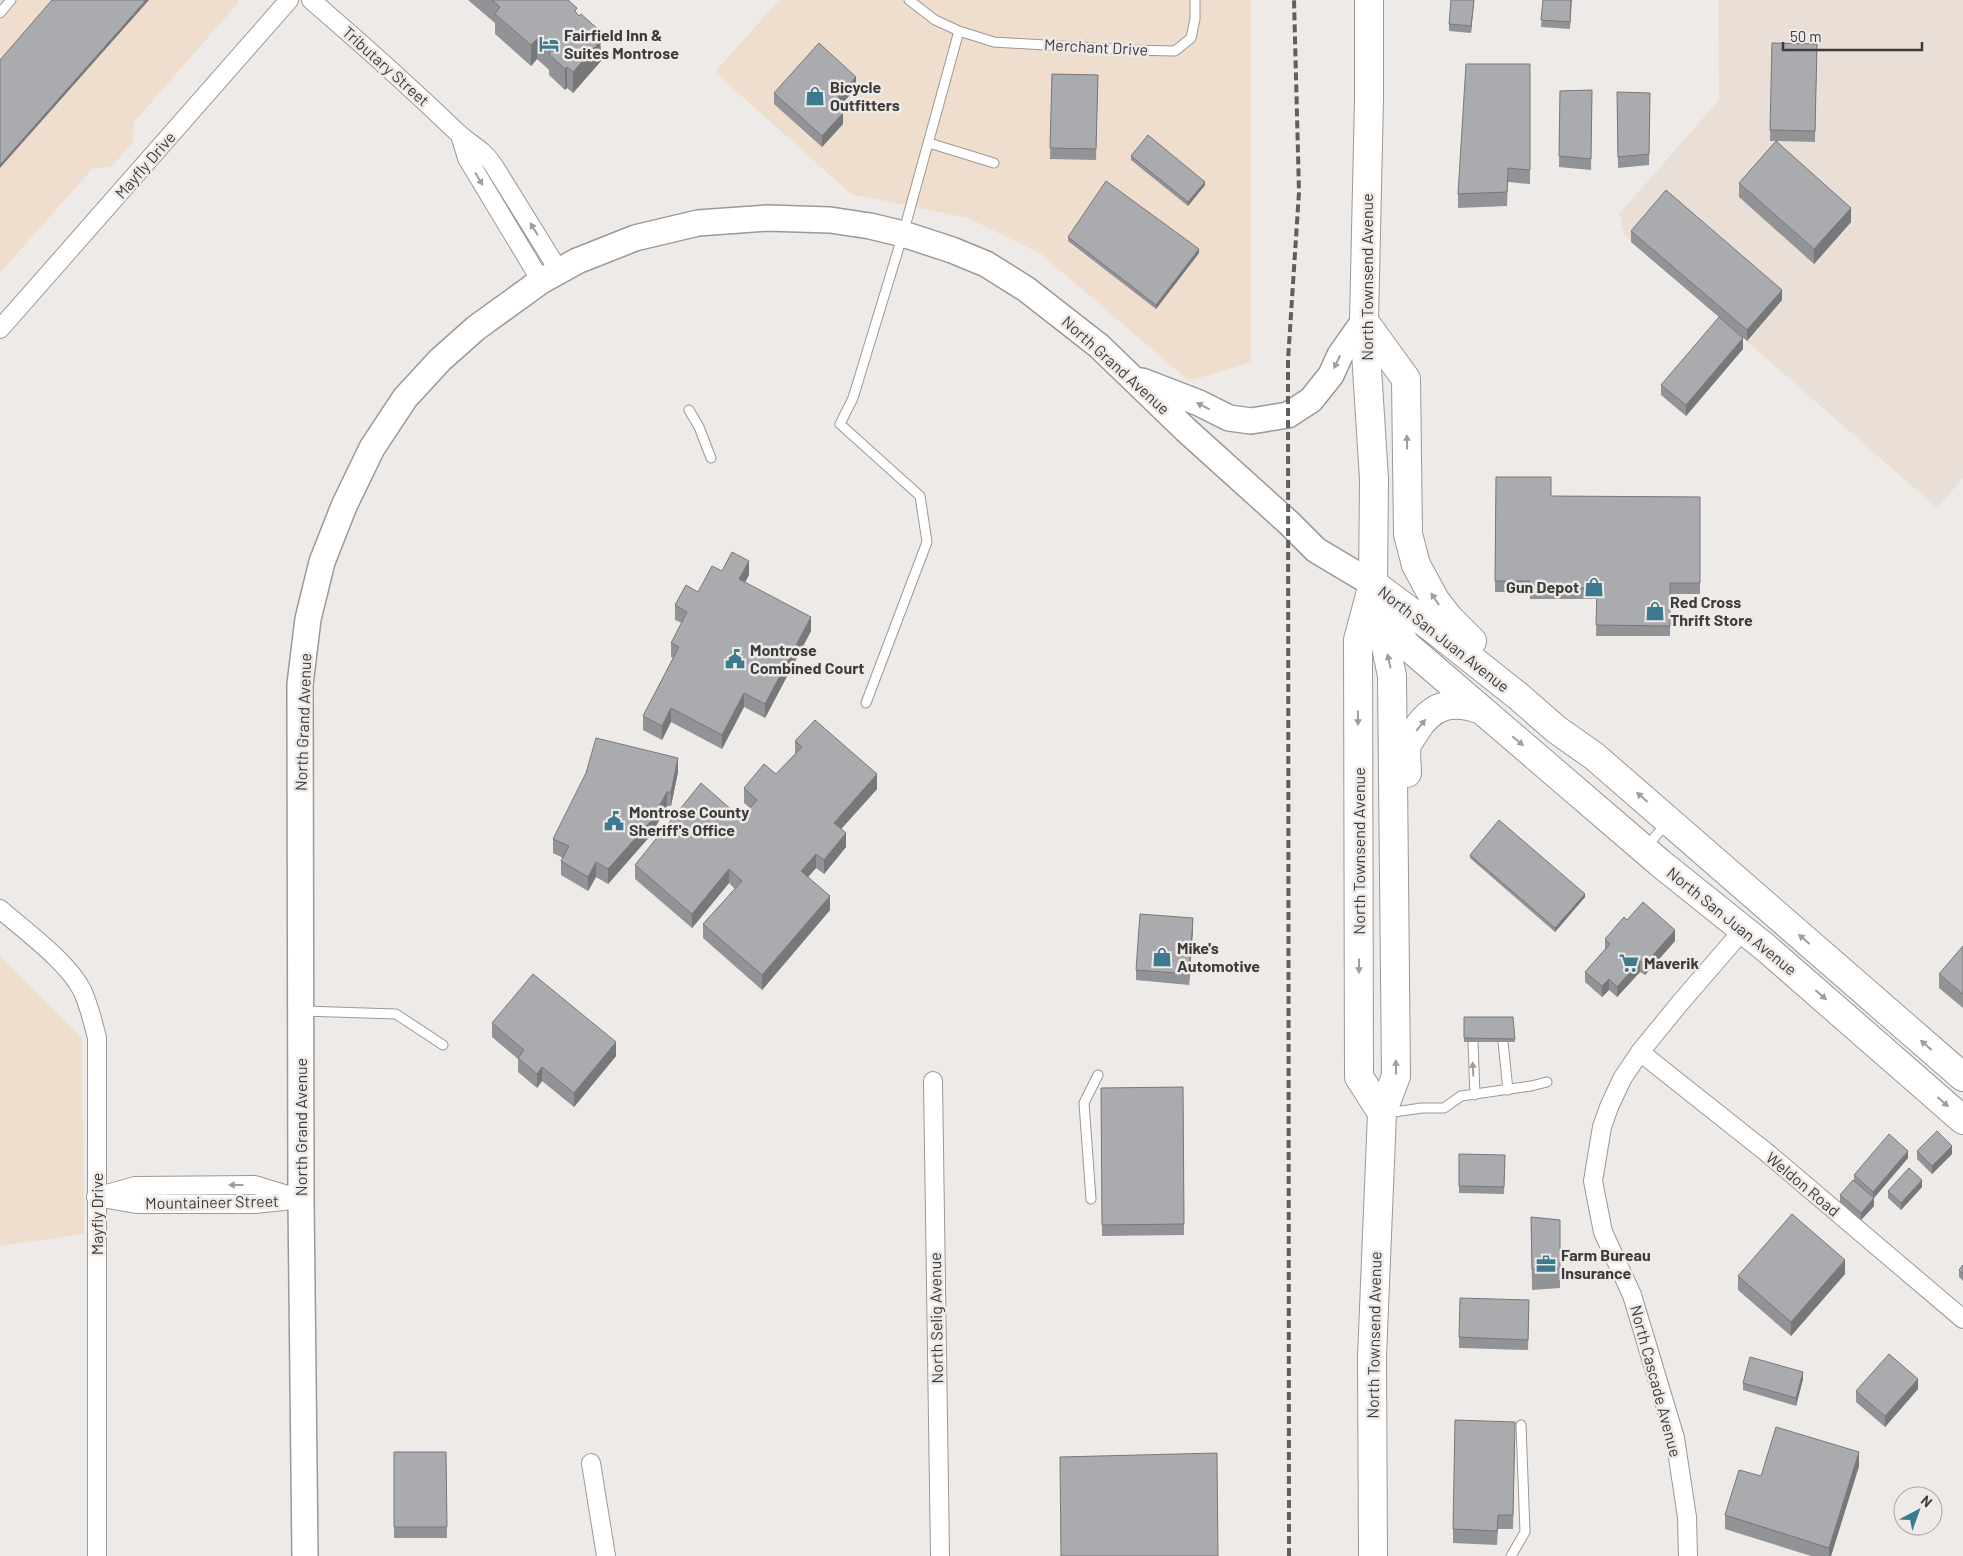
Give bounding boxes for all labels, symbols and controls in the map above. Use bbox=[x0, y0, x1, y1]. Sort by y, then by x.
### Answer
scale bar bbox=[1783, 20, 1922, 52]
street label: Tributary Street bbox=[339, 22, 434, 109]
place label: Fairfield Inn & Suites Montrose bbox=[564, 25, 679, 62]
text: 50 m bbox=[1790, 27, 1822, 45]
hotel icon: Fairfield Inn & Suites Montrose bbox=[538, 33, 560, 55]
street label: Merchant Drive bbox=[1044, 34, 1149, 59]
place label: Bicycle Outfitters bbox=[830, 77, 900, 114]
shop icon: Bicycle Outfitters bbox=[804, 85, 826, 107]
street label: Mayfly Drive bbox=[110, 127, 179, 202]
one-way arrow bbox=[475, 172, 484, 185]
street label: North Townsend Avenue bbox=[1357, 193, 1376, 361]
one-way arrow bbox=[529, 223, 538, 236]
street label: North Grand Avenue bbox=[1059, 311, 1174, 418]
one-way arrow bbox=[1332, 355, 1340, 369]
one-way arrow bbox=[1196, 402, 1210, 410]
one-way arrow bbox=[1403, 434, 1411, 450]
shop icon: Gun Depot bbox=[1583, 576, 1605, 598]
place label: Gun Depot bbox=[1506, 577, 1579, 596]
street label: North San Juan Avenue bbox=[1375, 581, 1514, 696]
one-way arrow bbox=[1430, 592, 1440, 606]
place label: Red Cross Thrift Store bbox=[1670, 592, 1753, 629]
shop icon: Red Cross Thrift Store bbox=[1644, 600, 1666, 622]
place label: Montrose Combined Court bbox=[750, 640, 864, 677]
public building icon: Montrose Combined Court bbox=[724, 648, 746, 670]
street label: North Grand Avenue bbox=[291, 653, 314, 791]
one-way arrow bbox=[1385, 653, 1393, 669]
one-way arrow bbox=[1354, 711, 1362, 727]
one-way arrow bbox=[1415, 718, 1426, 731]
one-way arrow bbox=[1511, 736, 1524, 747]
street label: North Townsend Avenue bbox=[1349, 767, 1368, 935]
one-way arrow bbox=[1635, 792, 1648, 803]
place label: Montrose County Sheriff's Office bbox=[629, 802, 749, 839]
public building icon: Montrose County Sheriff's Office bbox=[603, 810, 625, 832]
street label: North San Juan Avenue bbox=[1664, 863, 1801, 979]
one-way arrow bbox=[1797, 933, 1810, 944]
place label: Mike's Automotive bbox=[1177, 938, 1260, 975]
shop icon: Mike's Automotive bbox=[1151, 946, 1173, 968]
supermarket icon: Maverik bbox=[1618, 952, 1640, 974]
place label: Maverik bbox=[1644, 953, 1699, 972]
one-way arrow bbox=[1355, 958, 1363, 974]
one-way arrow bbox=[1814, 990, 1827, 1001]
one-way arrow bbox=[1920, 1040, 1933, 1051]
street label: North Grand Avenue bbox=[291, 1058, 310, 1196]
one-way arrow bbox=[1391, 1059, 1399, 1075]
one-way arrow bbox=[1469, 1061, 1477, 1077]
one-way arrow bbox=[1936, 1097, 1949, 1108]
street label: Weldon Road bbox=[1763, 1147, 1844, 1220]
street label: Mayfly Drive bbox=[87, 1173, 106, 1255]
one-way arrow bbox=[228, 1181, 244, 1189]
street label: Mountaineer Street bbox=[145, 1191, 279, 1212]
place label: Farm Bureau Insurance bbox=[1561, 1245, 1651, 1282]
street label: North Townsend Avenue bbox=[1363, 1251, 1384, 1419]
street label: North Selig Avenue bbox=[925, 1252, 946, 1384]
office icon: Farm Bureau Insurance bbox=[1535, 1253, 1557, 1275]
street label: North Cascade Avenue bbox=[1627, 1303, 1686, 1459]
north arrow bbox=[1893, 1486, 1943, 1536]
text: N bbox=[1918, 1491, 1936, 1510]

